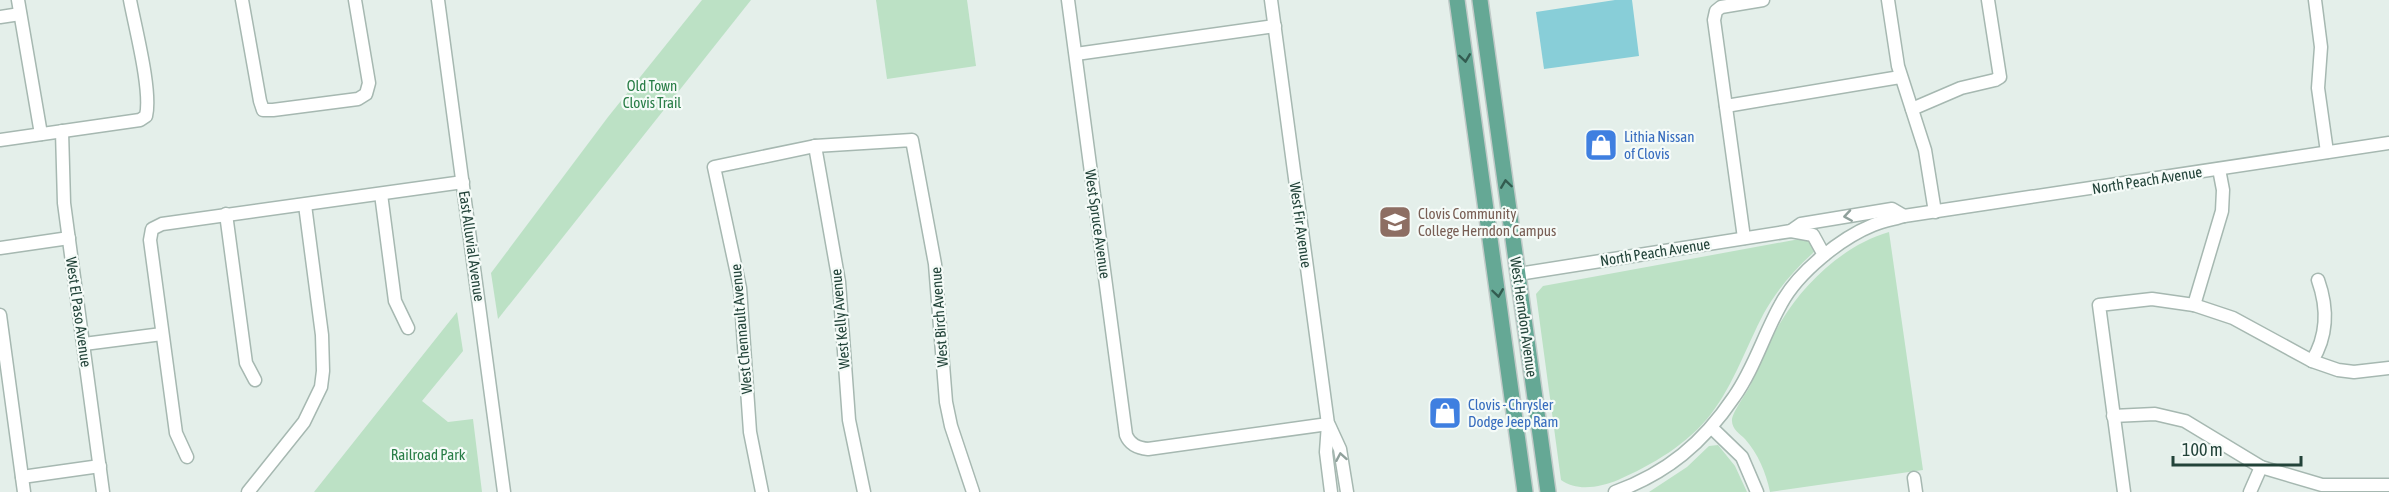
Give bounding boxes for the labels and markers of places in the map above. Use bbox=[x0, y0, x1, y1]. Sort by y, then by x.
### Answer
shop icon: Lithia Nissan of Clovis bbox=[1583, 127, 1619, 163]
place label: Lithia Nissan of Clovis bbox=[1624, 128, 1694, 162]
school or university icon: Clovis Community College Herndon Campus bbox=[1377, 204, 1413, 240]
place label: Clovis Community College Herndon Campus bbox=[1418, 205, 1556, 239]
shop icon: Clovis - Chrysler Dodge Jeep Ram bbox=[1427, 395, 1463, 431]
place label: Clovis - Chrysler Dodge Jeep Ram bbox=[1468, 396, 1558, 430]

